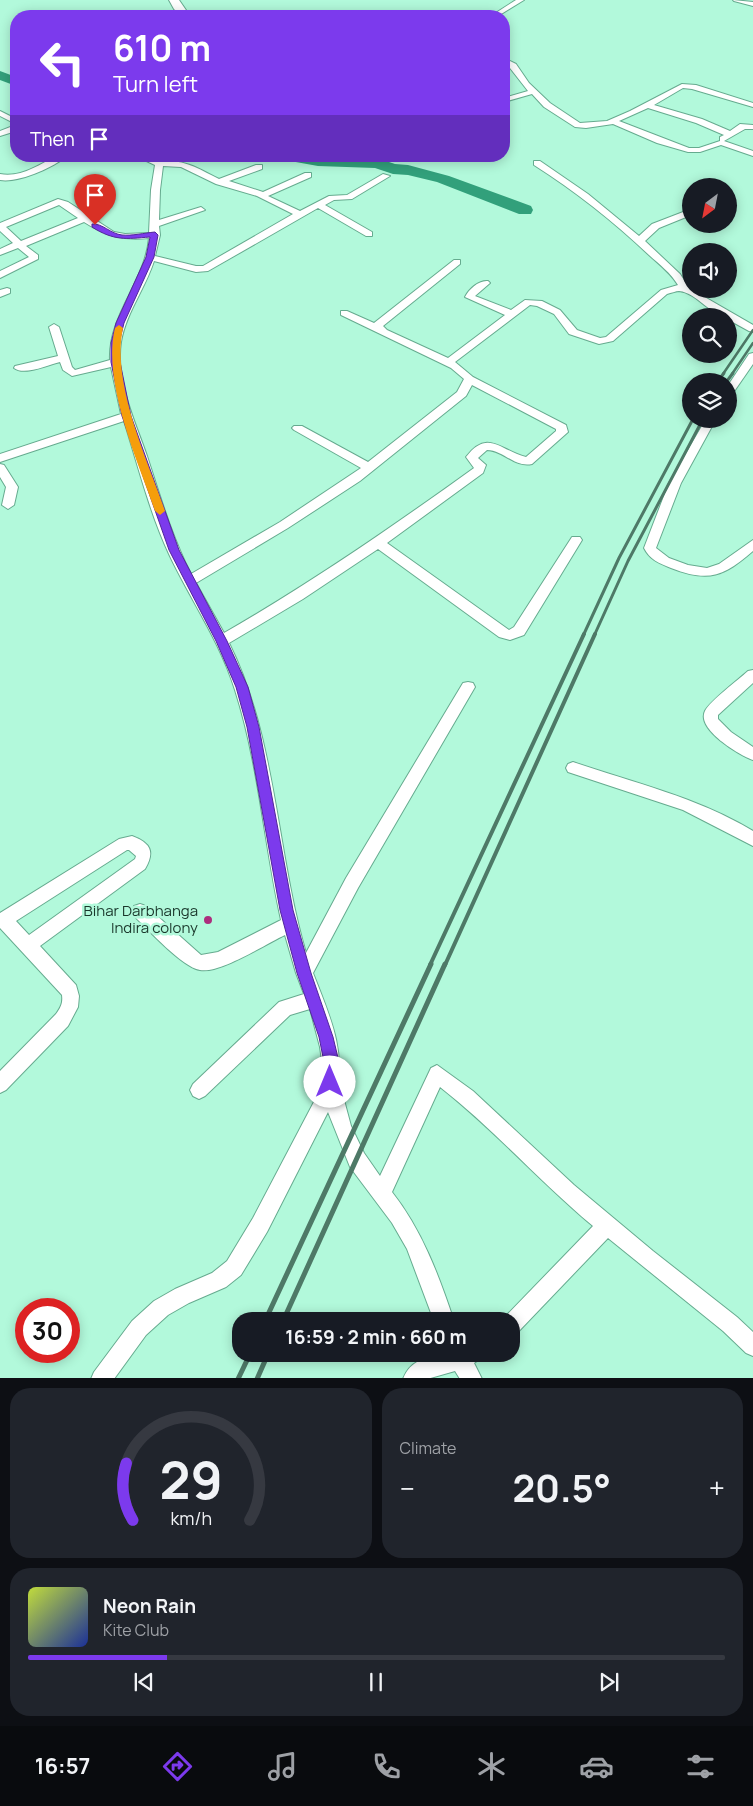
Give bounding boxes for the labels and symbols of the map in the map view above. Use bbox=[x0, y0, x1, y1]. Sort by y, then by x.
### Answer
pin bbox=[74, 174, 116, 225]
north arrow bbox=[682, 178, 738, 232]
place label: Bihar Darbhanga Indira colony bbox=[84, 900, 198, 938]
marker: Bihar Darbhanga Indira colony bbox=[202, 914, 214, 926]
position arrow bbox=[303, 1055, 355, 1107]
speed limit sign: 30 bbox=[15, 1298, 80, 1363]

